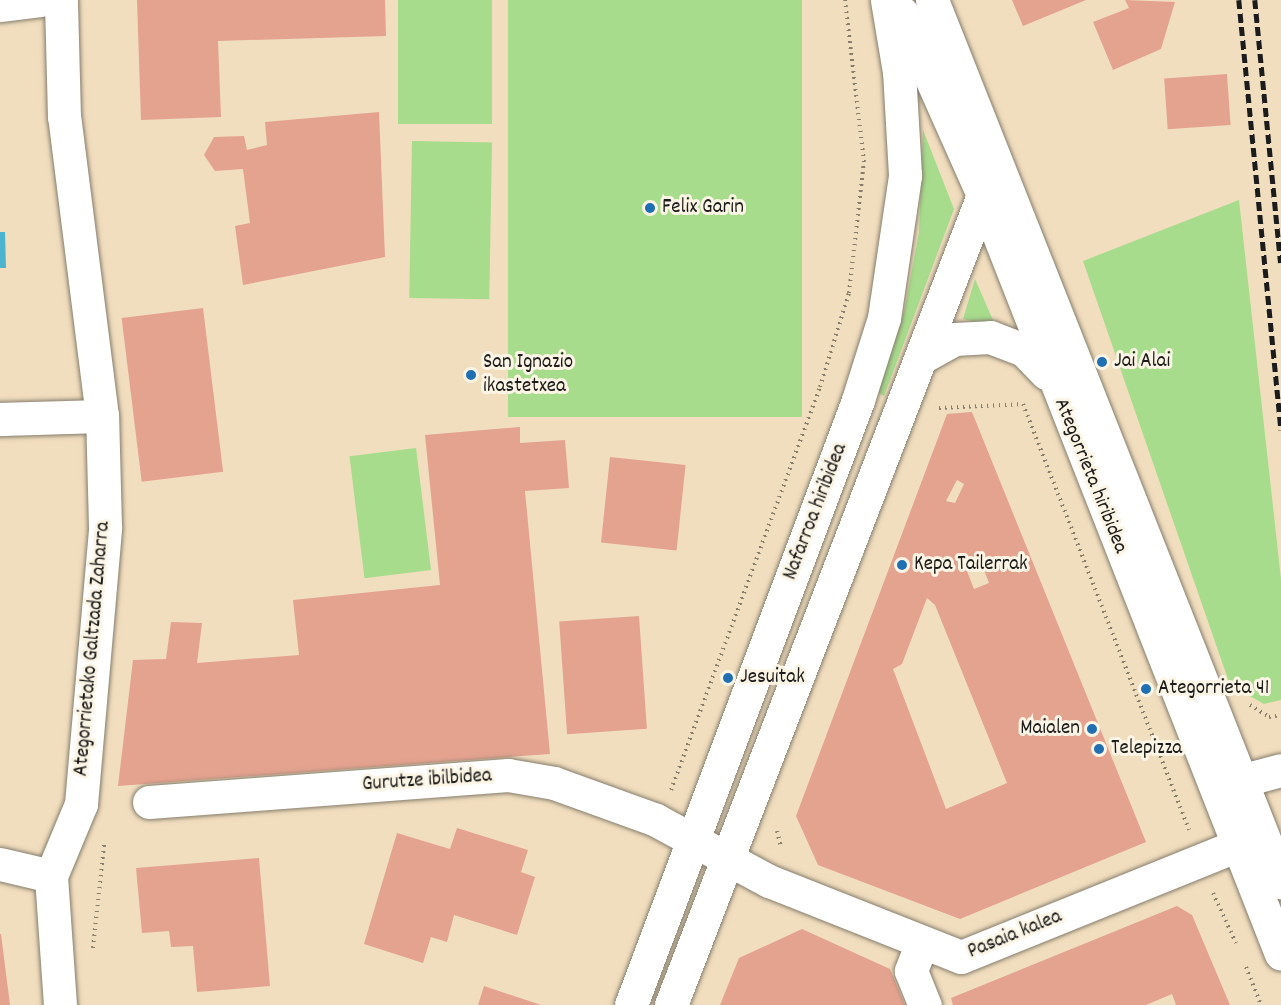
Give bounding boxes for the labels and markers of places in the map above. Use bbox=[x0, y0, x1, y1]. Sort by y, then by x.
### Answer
place label: Felix Garin bbox=[662, 195, 744, 221]
marker: Felix Garin bbox=[643, 201, 657, 215]
place label: Jai Alai bbox=[1114, 349, 1170, 375]
place label: San Ignazio ikastetxea bbox=[483, 350, 573, 400]
marker: Jai Alai bbox=[1095, 355, 1109, 369]
marker: San Ignazio ikastetxea bbox=[464, 368, 478, 382]
place label: Kepa Tailerrak bbox=[914, 552, 1028, 578]
marker: Kepa Tailerrak bbox=[895, 558, 909, 572]
place label: Jesuitak bbox=[740, 665, 805, 691]
marker: Jesuitak bbox=[721, 671, 735, 685]
place label: Ategorrieta 41 bbox=[1158, 676, 1269, 702]
marker: Ategorrieta 41 bbox=[1139, 682, 1153, 696]
place label: Maialen bbox=[1020, 716, 1080, 742]
marker: Maialen bbox=[1085, 722, 1099, 736]
place label: Telepizza bbox=[1111, 736, 1182, 762]
marker: Telepizza bbox=[1092, 742, 1106, 756]

